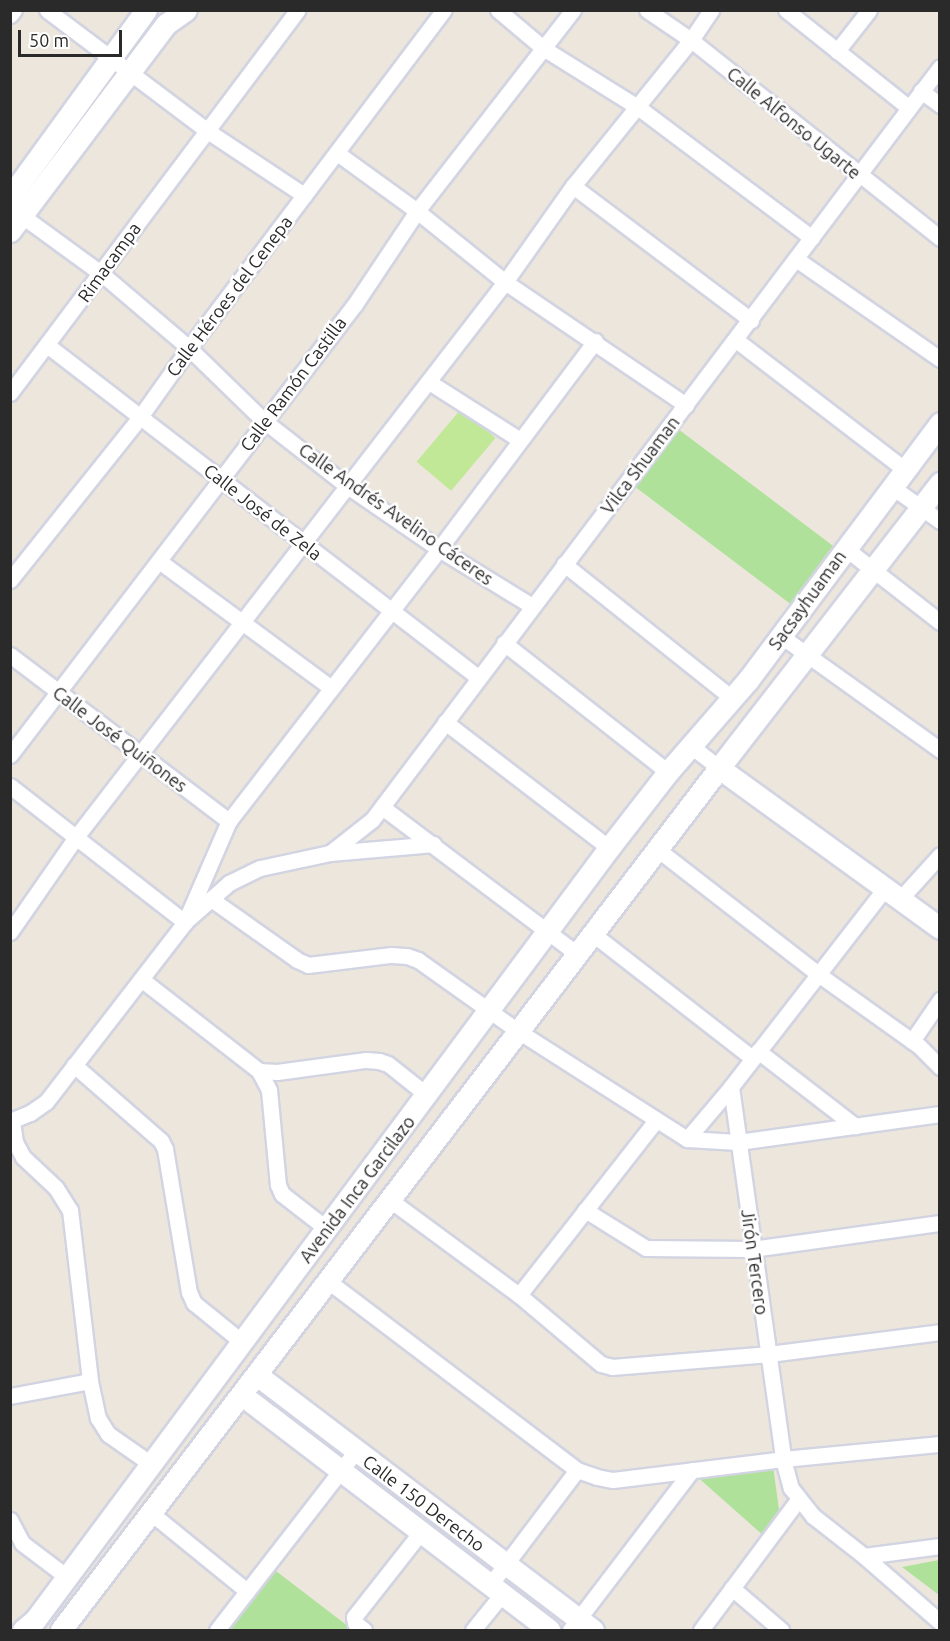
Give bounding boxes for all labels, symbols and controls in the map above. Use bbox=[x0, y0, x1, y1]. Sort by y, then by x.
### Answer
scale bar bbox=[21, 18, 124, 56]
text: 50 m bbox=[29, 30, 69, 50]
street label: Calle Alfonso Ugarte bbox=[723, 62, 865, 184]
street label: Calle Héroes del Cenepa bbox=[161, 211, 297, 381]
street label: Rimacampa bbox=[73, 218, 145, 306]
street label: Calle Ramón Castilla bbox=[235, 312, 351, 456]
street label: Vilca Shuaman bbox=[596, 412, 684, 518]
street label: Calle Andrés Avelino Cáceres bbox=[295, 439, 497, 589]
street label: Calle José de Zela bbox=[200, 459, 326, 565]
street label: Sacsayhuaman bbox=[764, 546, 850, 654]
street label: Calle José Quiñones bbox=[49, 681, 191, 797]
street label: Avenida Inca Garcilazo bbox=[295, 1111, 419, 1267]
street label: Jirón Tercero bbox=[737, 1208, 773, 1316]
street label: Calle 150 Derecho bbox=[359, 1450, 489, 1556]

